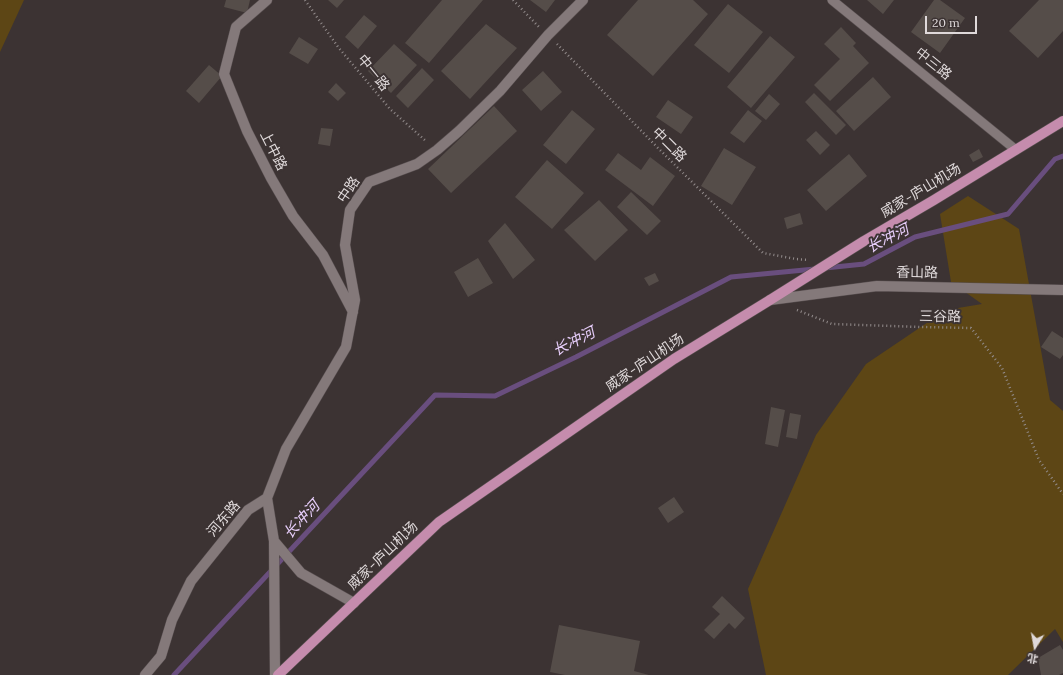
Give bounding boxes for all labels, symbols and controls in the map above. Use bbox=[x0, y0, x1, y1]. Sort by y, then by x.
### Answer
scale bar bbox=[927, 8, 979, 34]
text: 20 m bbox=[932, 15, 960, 30]
street label: 中三路 bbox=[911, 44, 955, 84]
street label: 中一路 bbox=[353, 51, 393, 95]
street label: 中二路 bbox=[648, 124, 690, 166]
street label: 上中路 bbox=[256, 128, 290, 174]
street label: 威家-庐山机场 bbox=[878, 160, 964, 222]
street label: 中路 bbox=[334, 174, 364, 206]
water label: 长冲河 bbox=[864, 221, 912, 257]
street label: 香山路 bbox=[896, 264, 938, 282]
street label: 三谷路 bbox=[919, 308, 961, 326]
water label: 长冲河 bbox=[550, 324, 598, 360]
street label: 威家-庐山机场 bbox=[603, 331, 687, 395]
water label: 长冲河 bbox=[280, 497, 324, 543]
street label: 河东路 bbox=[204, 498, 244, 540]
street label: 威家-庐山机场 bbox=[344, 518, 422, 594]
north arrow bbox=[1015, 627, 1055, 667]
text: 北 bbox=[1026, 651, 1039, 667]

